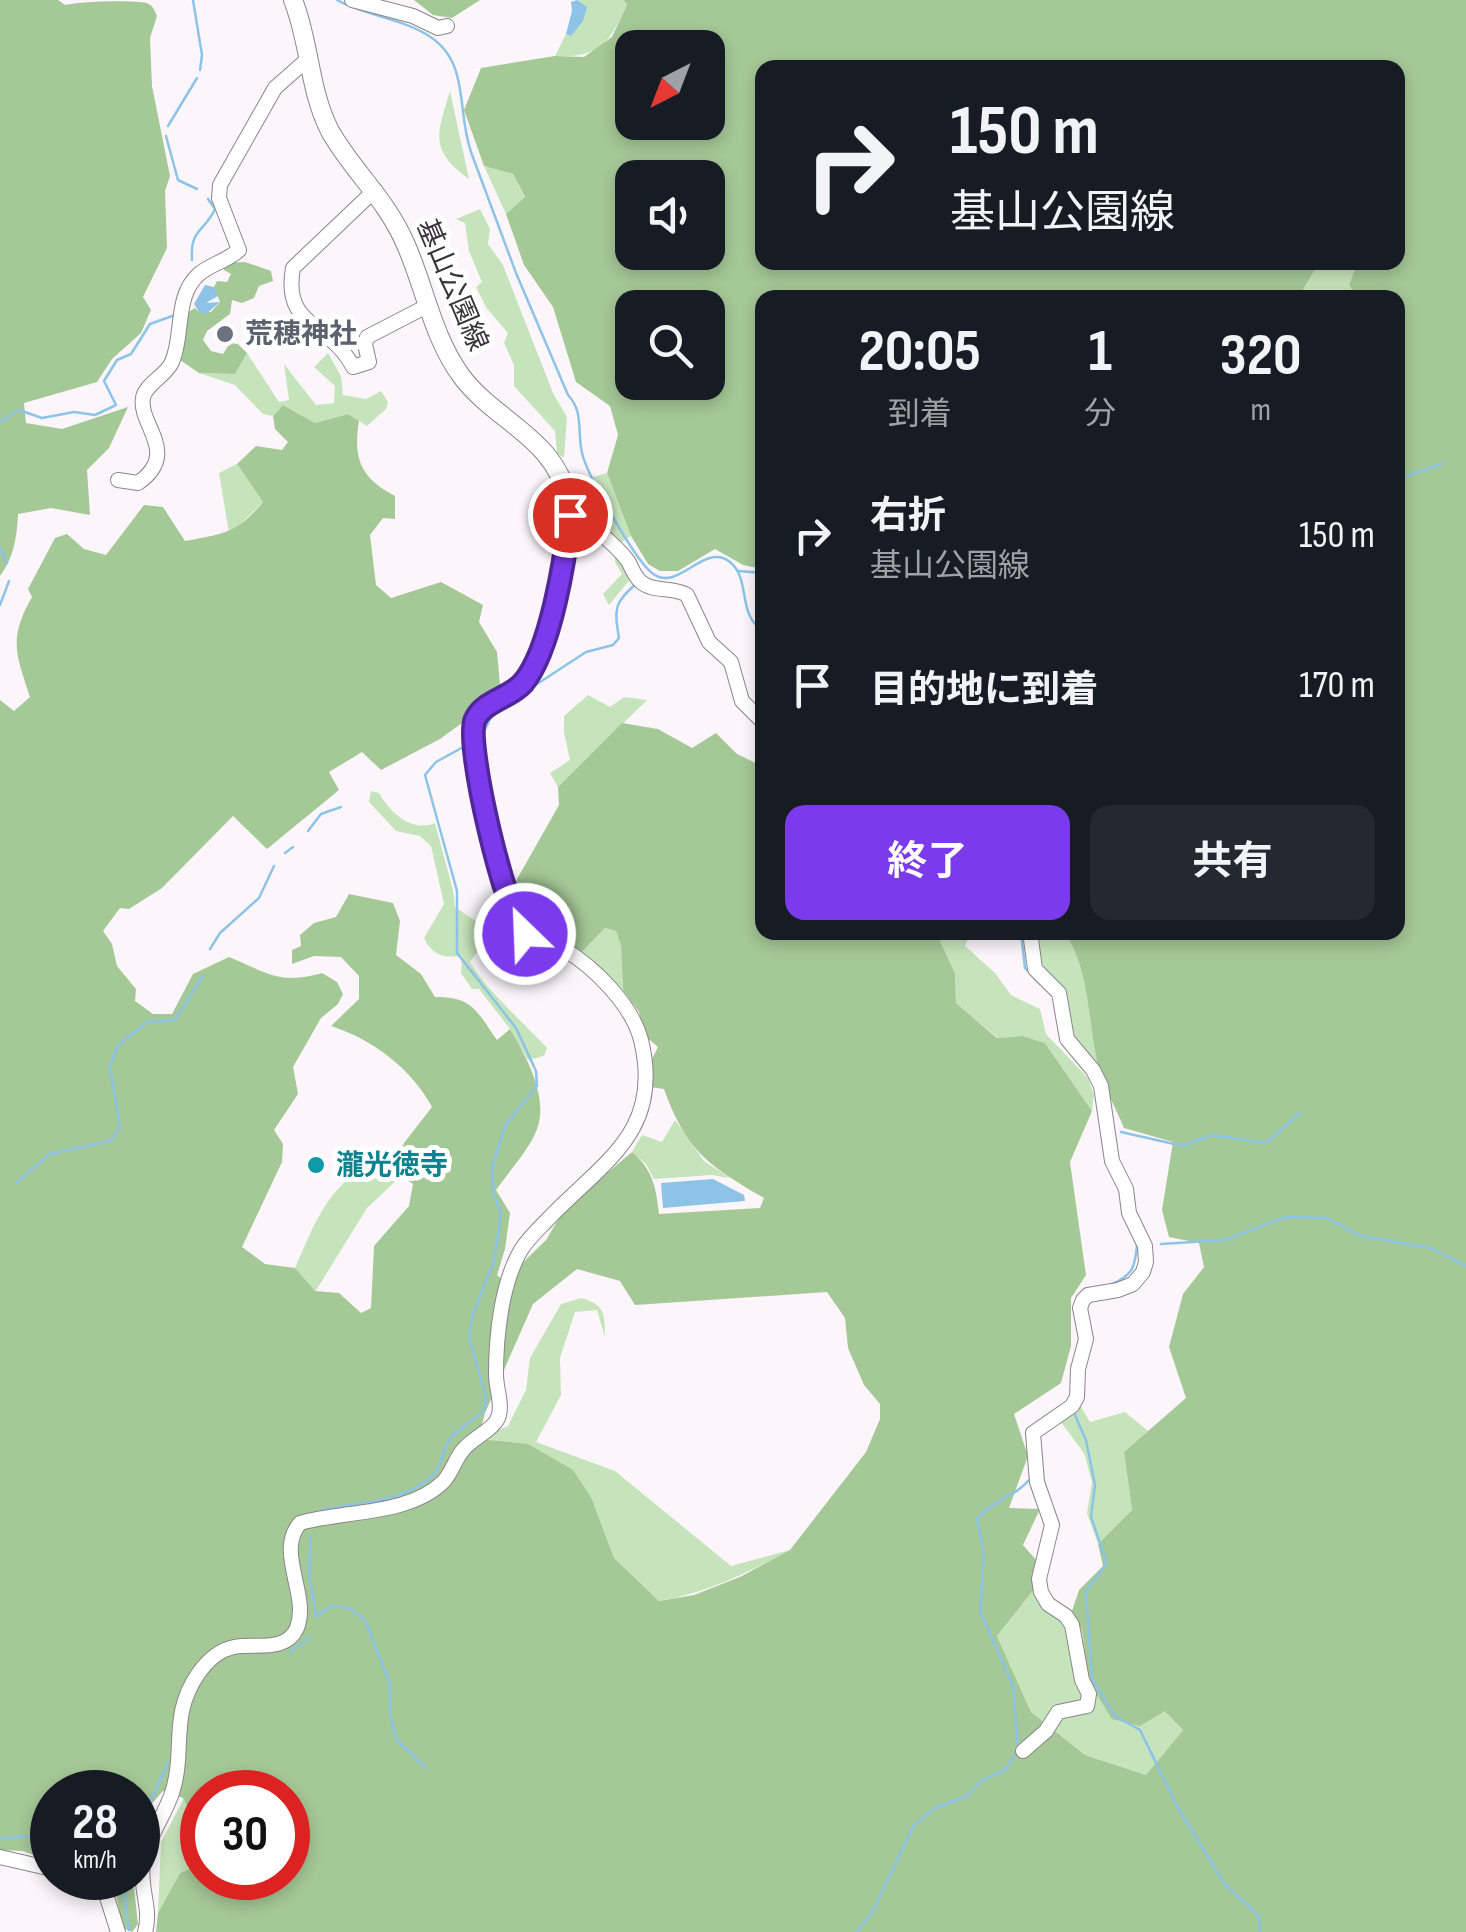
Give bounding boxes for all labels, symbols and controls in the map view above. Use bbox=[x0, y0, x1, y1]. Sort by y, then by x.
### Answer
north arrow bbox=[615, 30, 725, 140]
map controls bbox=[615, 30, 725, 400]
text: 150 m bbox=[950, 90, 1099, 174]
icon: right bbox=[785, 100, 915, 230]
button: sound bbox=[615, 160, 725, 270]
text: 基山公園線 bbox=[950, 186, 1175, 241]
street label: 基山公園線 bbox=[409, 214, 495, 356]
button: search bbox=[615, 290, 725, 400]
text: 20:05 bbox=[858, 316, 981, 388]
text: 1 bbox=[1089, 316, 1112, 388]
place label: 荒穂神社 bbox=[245, 318, 357, 351]
text: 320 bbox=[1220, 320, 1302, 392]
marker: 荒穂神社 bbox=[214, 323, 236, 345]
text: m bbox=[1250, 391, 1271, 430]
text: 到着 bbox=[888, 395, 952, 434]
text: 分 bbox=[1084, 395, 1116, 434]
pin bbox=[528, 473, 613, 558]
icon: arrive bbox=[543, 488, 598, 543]
text: 右折 bbox=[870, 494, 946, 539]
icon: right bbox=[785, 508, 840, 563]
text: 150 m bbox=[1299, 513, 1375, 558]
text: 基山公園線 bbox=[870, 547, 1030, 586]
icon: arrive bbox=[785, 658, 840, 713]
text: 170 m bbox=[1299, 663, 1375, 708]
text: 目的地に到着 bbox=[870, 668, 1098, 713]
button: 終了 bbox=[785, 805, 1070, 920]
button: 共有 bbox=[1090, 805, 1375, 920]
position arrow bbox=[473, 882, 577, 986]
place label: 瀧光徳寺 bbox=[336, 1149, 448, 1182]
marker: 瀧光徳寺 bbox=[305, 1154, 327, 1176]
speed limit sign: 30 bbox=[180, 1770, 310, 1900]
text: 28 bbox=[72, 1793, 118, 1853]
text: km/h bbox=[73, 1845, 117, 1876]

